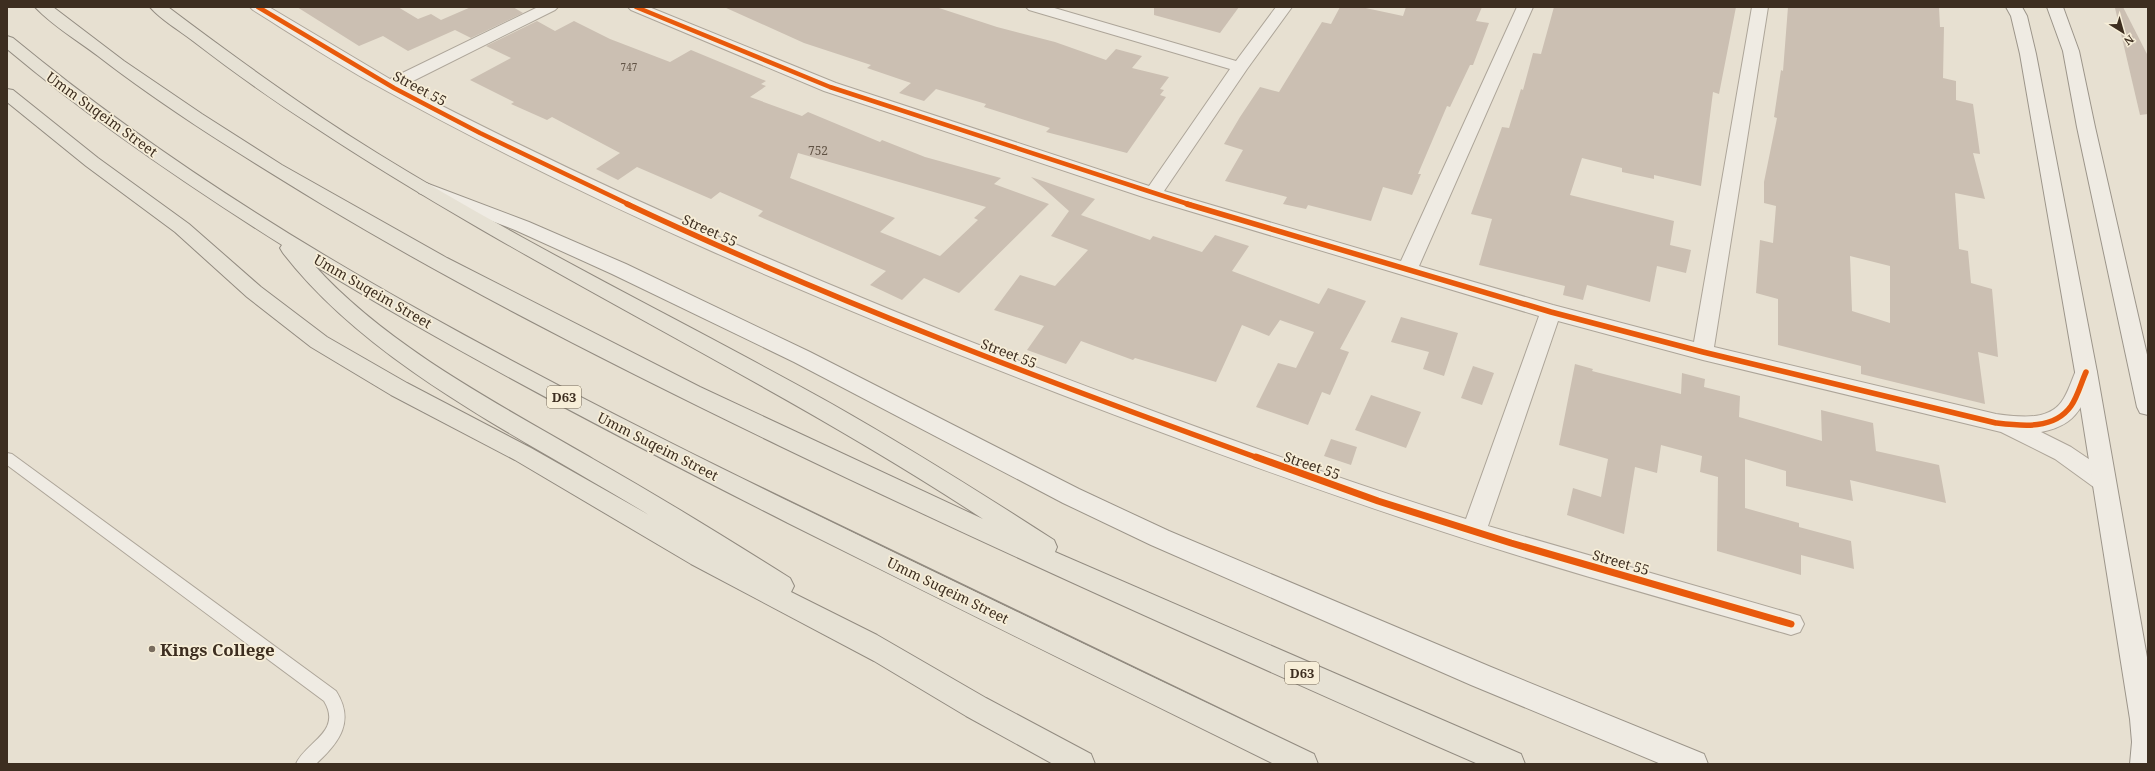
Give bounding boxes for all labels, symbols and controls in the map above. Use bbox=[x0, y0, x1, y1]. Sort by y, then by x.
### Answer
north arrow bbox=[2103, 12, 2143, 52]
text: N bbox=[2121, 32, 2137, 49]
house number: 747 bbox=[621, 60, 638, 74]
street label: Street 55 bbox=[390, 66, 450, 110]
street label: Umm Suqeim Street bbox=[43, 67, 161, 161]
house number: 752 bbox=[808, 142, 828, 159]
street label: Street 55 bbox=[679, 209, 741, 251]
street label: Umm Suqeim Street bbox=[311, 249, 435, 333]
street label: Street 55 bbox=[978, 334, 1040, 372]
road number: D63 bbox=[547, 386, 581, 408]
street label: Umm Suqeim Street bbox=[594, 407, 722, 485]
street label: Street 55 bbox=[1281, 447, 1343, 483]
street label: Street 55 bbox=[1590, 545, 1652, 579]
street label: Umm Suqeim Street bbox=[884, 552, 1012, 628]
place label: Kings College bbox=[160, 638, 275, 661]
marker: Kings College bbox=[147, 644, 157, 654]
road number: D63 bbox=[1285, 662, 1319, 684]

